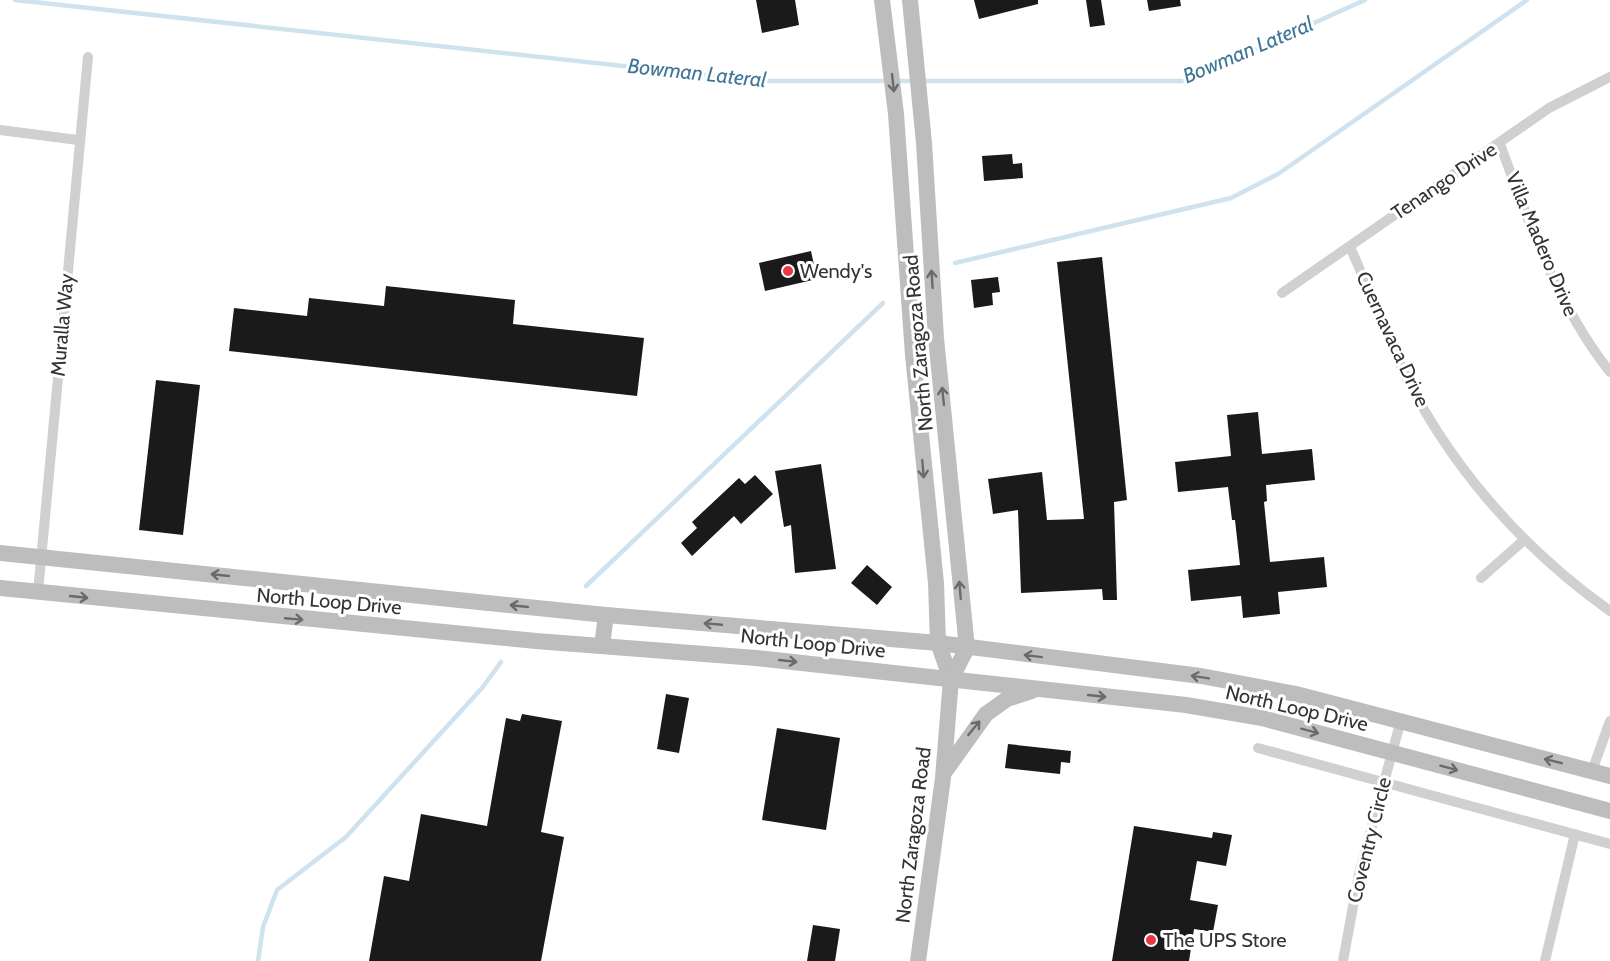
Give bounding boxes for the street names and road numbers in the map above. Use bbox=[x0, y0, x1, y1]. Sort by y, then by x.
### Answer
street label: Tenango Drive bbox=[1387, 137, 1501, 225]
street label: Villa Madero Drive bbox=[1501, 168, 1583, 320]
street label: North Zaragoza Road bbox=[898, 254, 938, 432]
street label: Cuernavaca Drive bbox=[1351, 267, 1435, 411]
street label: Muralla Way bbox=[46, 273, 78, 377]
street label: North Loop Drive bbox=[255, 583, 403, 619]
street label: North Loop Drive bbox=[739, 623, 887, 663]
street label: North Loop Drive bbox=[1223, 680, 1371, 736]
street label: North Zaragoza Road bbox=[890, 746, 936, 924]
street label: Coventry Circle bbox=[1342, 775, 1396, 905]

